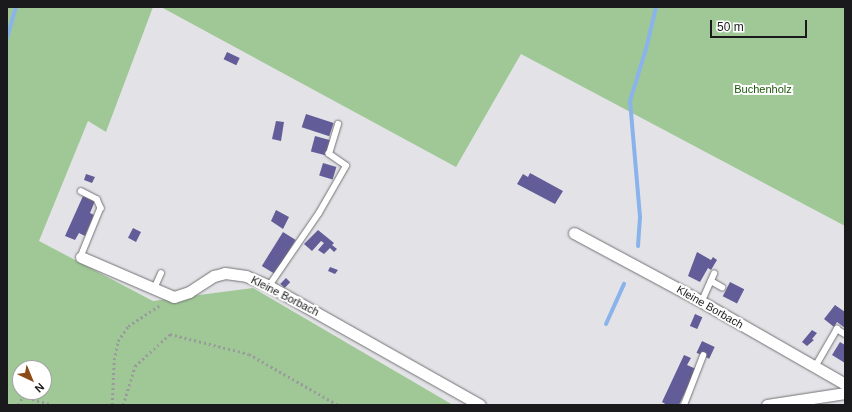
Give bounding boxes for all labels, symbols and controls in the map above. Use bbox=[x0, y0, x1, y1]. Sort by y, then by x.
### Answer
scale bar bbox=[712, 12, 809, 38]
text: 50 m bbox=[717, 20, 744, 34]
park label: Buchenholz bbox=[734, 82, 792, 96]
street label: Kleine Borbach bbox=[249, 273, 321, 319]
street label: Kleine Borbach bbox=[674, 283, 746, 331]
north arrow bbox=[12, 360, 52, 400]
text: N bbox=[33, 381, 47, 395]

